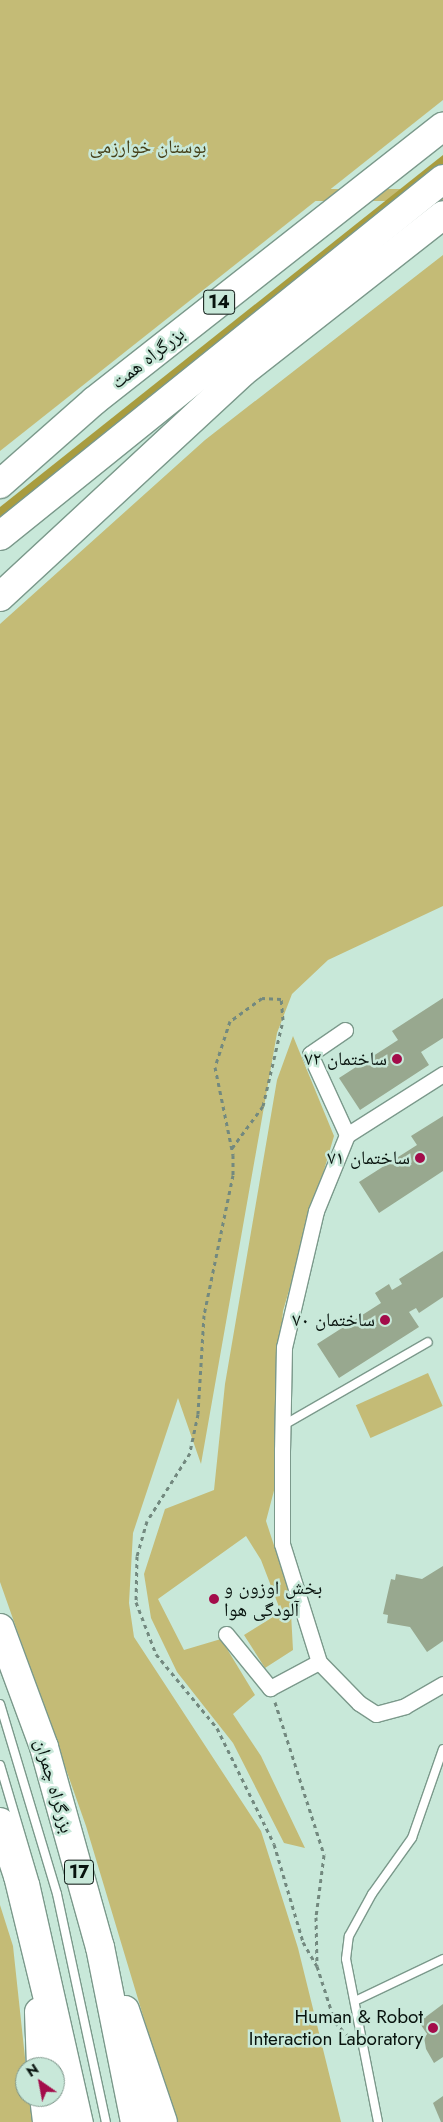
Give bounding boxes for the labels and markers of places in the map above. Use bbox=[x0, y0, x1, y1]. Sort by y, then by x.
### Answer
place label: ساختمان ۷۲ bbox=[304, 1048, 387, 1070]
marker: ساختمان ۷۲ bbox=[391, 1053, 403, 1065]
place label: ساختمان ۷۱ bbox=[327, 1147, 410, 1169]
marker: ساختمان ۷۱ bbox=[414, 1152, 426, 1164]
place label: ساختمان ۷۰ bbox=[292, 1309, 375, 1331]
marker: ساختمان ۷۰ bbox=[379, 1314, 391, 1326]
place label: بخش اوزون و آلودگی هوا bbox=[224, 1577, 322, 1621]
marker: بخش اوزون و آلودگی هوا bbox=[208, 1593, 220, 1605]
place label: Human & Robot Interaction Laboratory bbox=[249, 2006, 423, 2050]
marker: Human & Robot Interaction Laboratory bbox=[427, 2022, 439, 2034]

